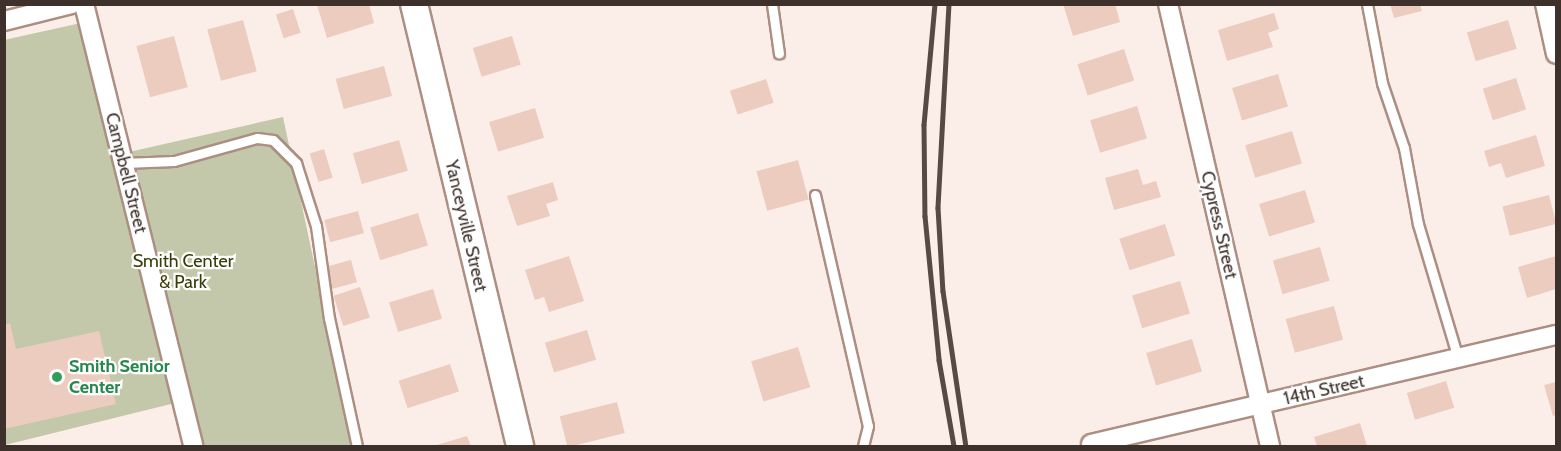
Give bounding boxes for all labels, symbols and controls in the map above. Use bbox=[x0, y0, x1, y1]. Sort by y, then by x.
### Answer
street label: Campbell Street bbox=[101, 110, 151, 236]
street label: Yanceyville Street bbox=[440, 158, 492, 294]
street label: Cypress Street bbox=[1196, 169, 1242, 281]
park label: Smith Center & Park bbox=[133, 251, 233, 294]
place label: Smith Senior Center bbox=[69, 356, 170, 398]
marker: Smith Senior Center bbox=[50, 370, 64, 384]
street label: 14th Street bbox=[1281, 370, 1367, 410]

